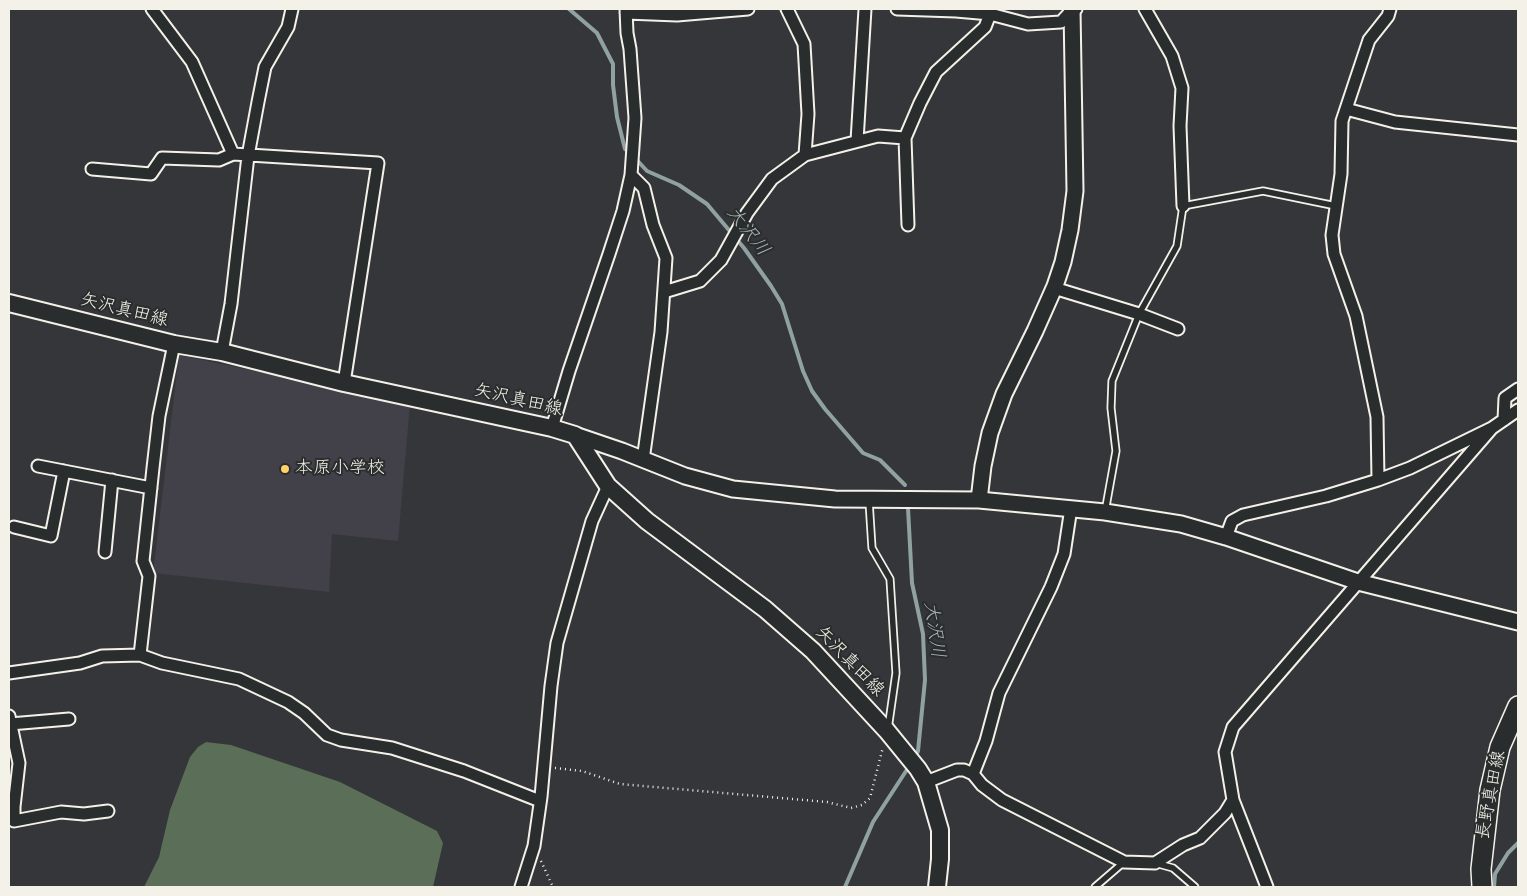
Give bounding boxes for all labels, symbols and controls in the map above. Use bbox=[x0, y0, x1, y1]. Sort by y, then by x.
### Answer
water label: 大沢川 bbox=[720, 203, 774, 261]
street label: 矢沢真田線 bbox=[78, 290, 170, 332]
street label: 矢沢真田線 bbox=[472, 380, 564, 422]
place label: 本原小学校 bbox=[295, 458, 385, 480]
marker: 本原小学校 bbox=[279, 463, 291, 475]
water label: 大沢川 bbox=[918, 600, 948, 660]
street label: 矢沢真田線 bbox=[810, 622, 888, 702]
street label: 長野真田線 bbox=[1473, 749, 1511, 841]

